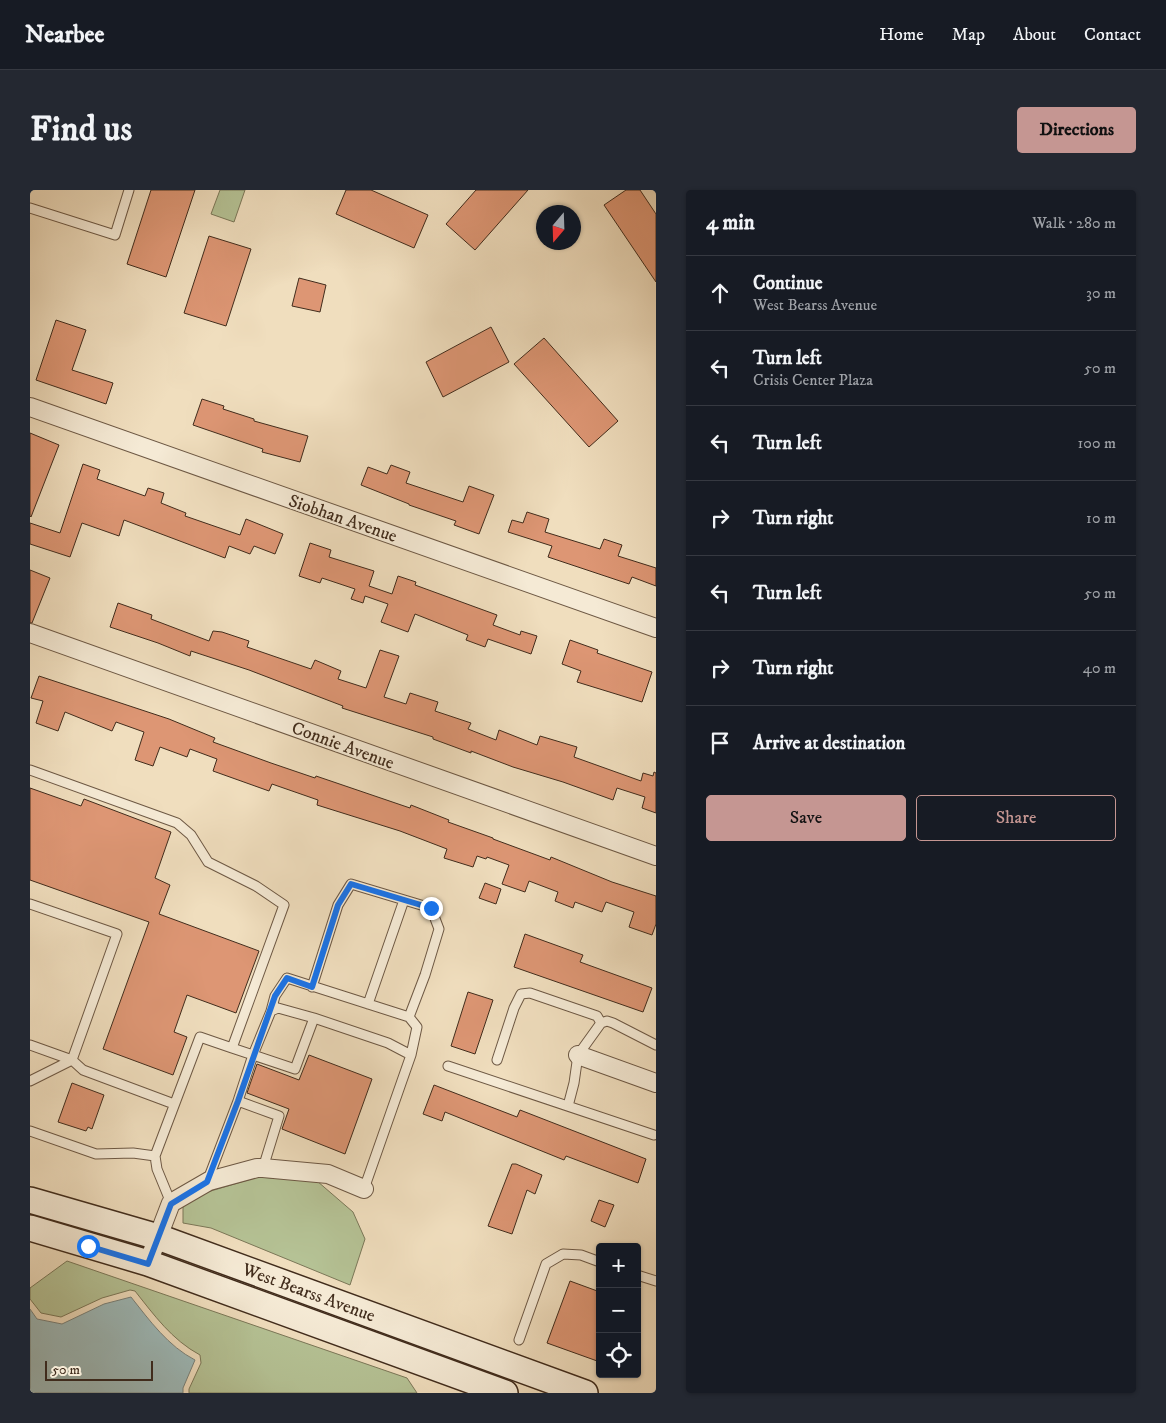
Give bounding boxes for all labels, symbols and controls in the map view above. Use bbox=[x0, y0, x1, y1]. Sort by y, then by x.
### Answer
text: Nearbee bbox=[25, 20, 104, 50]
text: Home bbox=[879, 24, 924, 46]
text: Map bbox=[952, 24, 985, 46]
text: About bbox=[1013, 24, 1056, 46]
text: Contact bbox=[1084, 24, 1141, 46]
button: Directions bbox=[1017, 107, 1136, 153]
text: Find us bbox=[30, 108, 132, 152]
north arrow bbox=[536, 205, 581, 250]
text: 4 min bbox=[706, 210, 755, 236]
text: Walk · 280 m bbox=[1032, 213, 1116, 233]
text: Continue bbox=[753, 272, 823, 295]
icon: ahead bbox=[706, 279, 734, 307]
text: 30 m bbox=[1086, 283, 1116, 303]
text: West Bearss Avenue bbox=[753, 295, 877, 315]
text: Turn left bbox=[753, 347, 822, 370]
icon: left bbox=[706, 354, 734, 382]
text: 50 m bbox=[1084, 358, 1116, 378]
text: Crisis Center Plaza bbox=[753, 370, 873, 390]
icon: left bbox=[706, 429, 734, 457]
text: Turn left bbox=[753, 432, 822, 455]
text: 100 m bbox=[1078, 433, 1116, 453]
street label: Siobhan Avenue bbox=[285, 490, 400, 548]
icon: right bbox=[706, 504, 734, 532]
text: Turn right bbox=[753, 507, 833, 530]
text: 10 m bbox=[1086, 508, 1116, 528]
icon: left bbox=[706, 579, 734, 607]
text: Turn left bbox=[753, 582, 822, 605]
text: 50 m bbox=[1084, 583, 1116, 603]
icon: right bbox=[706, 654, 734, 682]
text: Turn right bbox=[753, 657, 833, 680]
text: 40 m bbox=[1083, 658, 1116, 678]
street label: Connie Avenue bbox=[288, 717, 397, 775]
icon: arrive bbox=[706, 729, 734, 757]
text: Arrive at destination bbox=[753, 732, 905, 755]
button: Save bbox=[706, 795, 906, 841]
button: Share bbox=[916, 795, 1116, 841]
route end bbox=[420, 897, 443, 920]
route start bbox=[77, 1235, 100, 1258]
map controls bbox=[596, 1243, 641, 1378]
button: + bbox=[596, 1243, 641, 1288]
street label: West Bearss Avenue bbox=[238, 1258, 378, 1327]
button: − bbox=[596, 1288, 641, 1333]
button: locate bbox=[596, 1333, 641, 1378]
scale bar bbox=[45, 1358, 152, 1381]
text: 50 m bbox=[52, 1361, 80, 1379]

